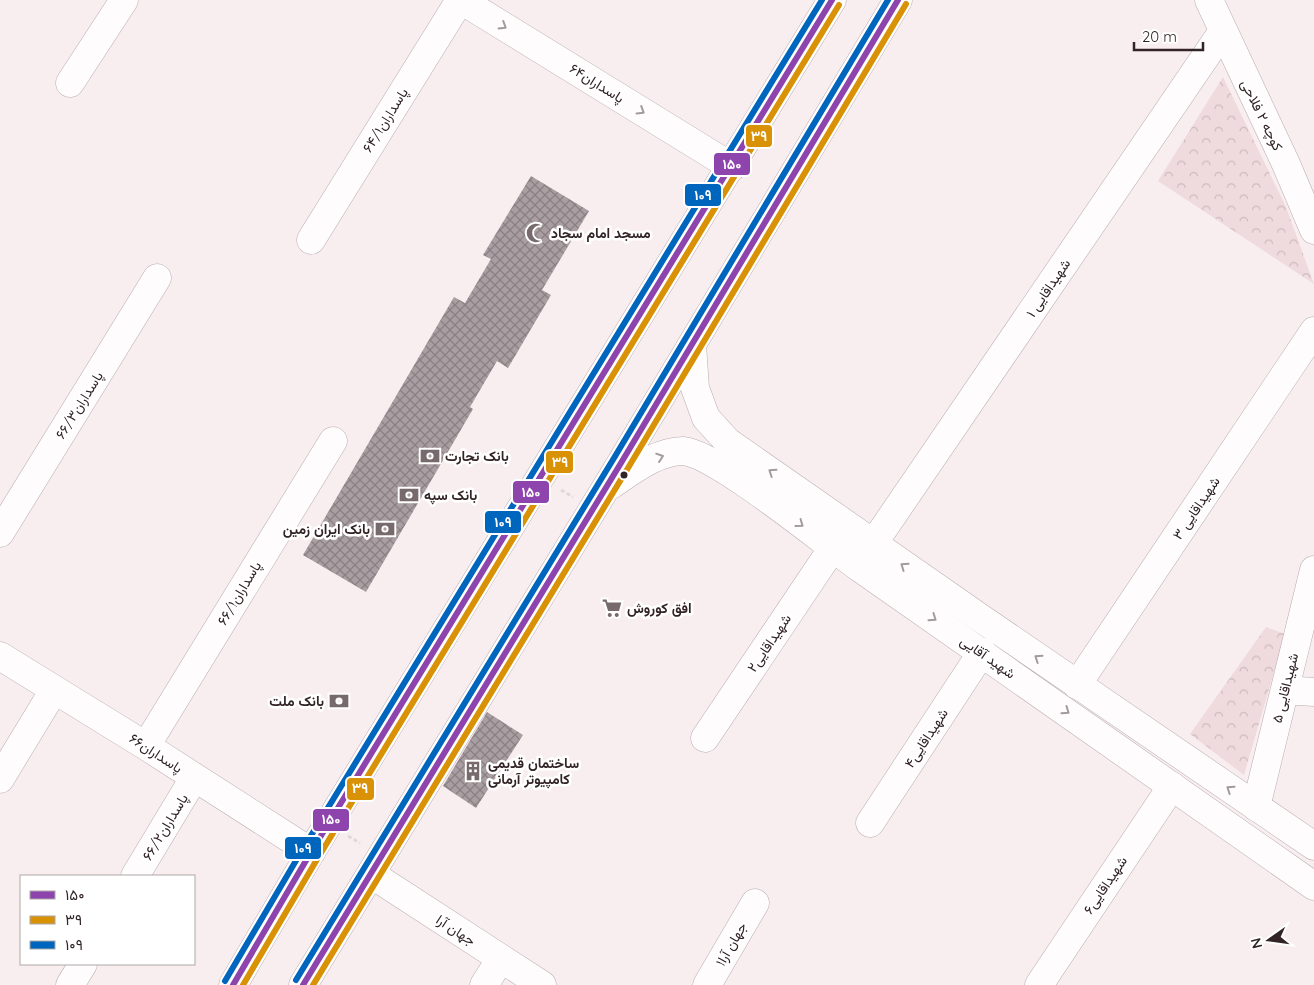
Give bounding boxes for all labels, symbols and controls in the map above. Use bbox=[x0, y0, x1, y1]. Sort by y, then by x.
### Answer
one-way arrow bbox=[497, 19, 506, 29]
scale bar bbox=[1134, 20, 1203, 52]
text: 20 m bbox=[1142, 27, 1177, 46]
street label: پاسداران۶۴ bbox=[566, 59, 628, 108]
street label: کوچه ۲ فلاحی bbox=[1236, 76, 1287, 154]
street label: پاسداران۶۴/۱ bbox=[358, 84, 413, 156]
one-way arrow bbox=[636, 105, 645, 114]
line badge: ۳۹ bbox=[745, 124, 773, 148]
text: ۳۹ bbox=[751, 127, 767, 145]
line badge: ۱۵۰ bbox=[713, 152, 751, 176]
text: ۱۵۰ bbox=[722, 155, 742, 173]
line badge: ۱۰۹ bbox=[684, 183, 722, 207]
text: ۱۰۹ bbox=[694, 186, 712, 204]
mosque icon: مسجد امام سجاد bbox=[525, 222, 547, 244]
place label: مسجد امام سجاد bbox=[551, 224, 651, 242]
street label: ۱ شهیداقایی bbox=[1022, 255, 1074, 321]
street label: پاسداران۶۶/۳ bbox=[51, 368, 108, 443]
bank icon: بانک تجارت bbox=[419, 445, 441, 467]
place label: بانک تجارت bbox=[445, 447, 509, 465]
line badge: ۳۹ bbox=[545, 450, 574, 474]
text: ۳۹ bbox=[552, 453, 568, 471]
one-way arrow bbox=[655, 453, 664, 463]
one-way arrow bbox=[768, 469, 778, 478]
unlabelled marker bbox=[619, 470, 629, 480]
street label: ۳ شهیداقایی bbox=[1168, 473, 1224, 543]
line badge: ۱۵۰ bbox=[512, 480, 550, 504]
text: ۱۵۰ bbox=[521, 483, 541, 501]
bank icon: بانک سپه bbox=[398, 484, 420, 506]
place label: بانک سپه bbox=[424, 486, 477, 505]
line badge: ۱۰۹ bbox=[484, 510, 522, 534]
text: ۱۰۹ bbox=[494, 513, 512, 531]
bank icon: بانک ایران زمین bbox=[374, 518, 396, 540]
one-way arrow bbox=[795, 518, 804, 527]
place label: بانک ایران زمین bbox=[283, 520, 370, 538]
street label: پاسداران۶۶/۱ bbox=[213, 558, 266, 629]
one-way arrow bbox=[900, 563, 910, 572]
supermarket icon: افق کوروش bbox=[601, 597, 623, 619]
place label: افق کوروش bbox=[627, 599, 692, 617]
street label: شهیداقایی۲ bbox=[743, 610, 795, 676]
one-way arrow bbox=[927, 612, 937, 621]
street label: شهید آقایی bbox=[957, 631, 1019, 683]
street label: ۵ شهیداقایی bbox=[1268, 651, 1302, 725]
one-way arrow bbox=[1034, 655, 1044, 664]
bank icon: بانک ملت bbox=[328, 690, 350, 712]
place label: بانک ملت bbox=[269, 692, 324, 710]
street label: شهیداقایی۴ bbox=[900, 705, 952, 771]
one-way arrow bbox=[1060, 705, 1070, 714]
street label: پاسداران۶۶ bbox=[125, 729, 186, 778]
place label: ساختمان قدیمی کامپیوتر آرمانی bbox=[488, 754, 579, 789]
building icon: ساختمان قدیمی کامپیوتر آرمانی bbox=[462, 760, 484, 782]
line badge: ۳۹ bbox=[346, 777, 375, 801]
text: ۳۹ bbox=[352, 779, 368, 797]
one-way arrow bbox=[1227, 786, 1236, 795]
street label: پاسداران۶۶/۲ bbox=[138, 790, 193, 864]
line badge: ۱۵۰ bbox=[312, 808, 350, 832]
text: ۱۵۰ bbox=[321, 810, 341, 828]
line badge: ۱۰۹ bbox=[284, 836, 322, 860]
text: ۱۰۹ bbox=[294, 839, 312, 857]
street label: شهیداقایی۶ bbox=[1079, 853, 1131, 917]
legend bbox=[20, 875, 195, 965]
text: ۱۵۰ bbox=[65, 885, 85, 904]
text: ۳۹ bbox=[65, 910, 82, 929]
street label: جهان آرا bbox=[433, 911, 479, 949]
north arrow bbox=[1244, 915, 1294, 965]
street label: جهان آرا۱ bbox=[711, 919, 751, 969]
text: ۱۰۹ bbox=[65, 935, 83, 954]
text: N bbox=[1246, 936, 1266, 950]

